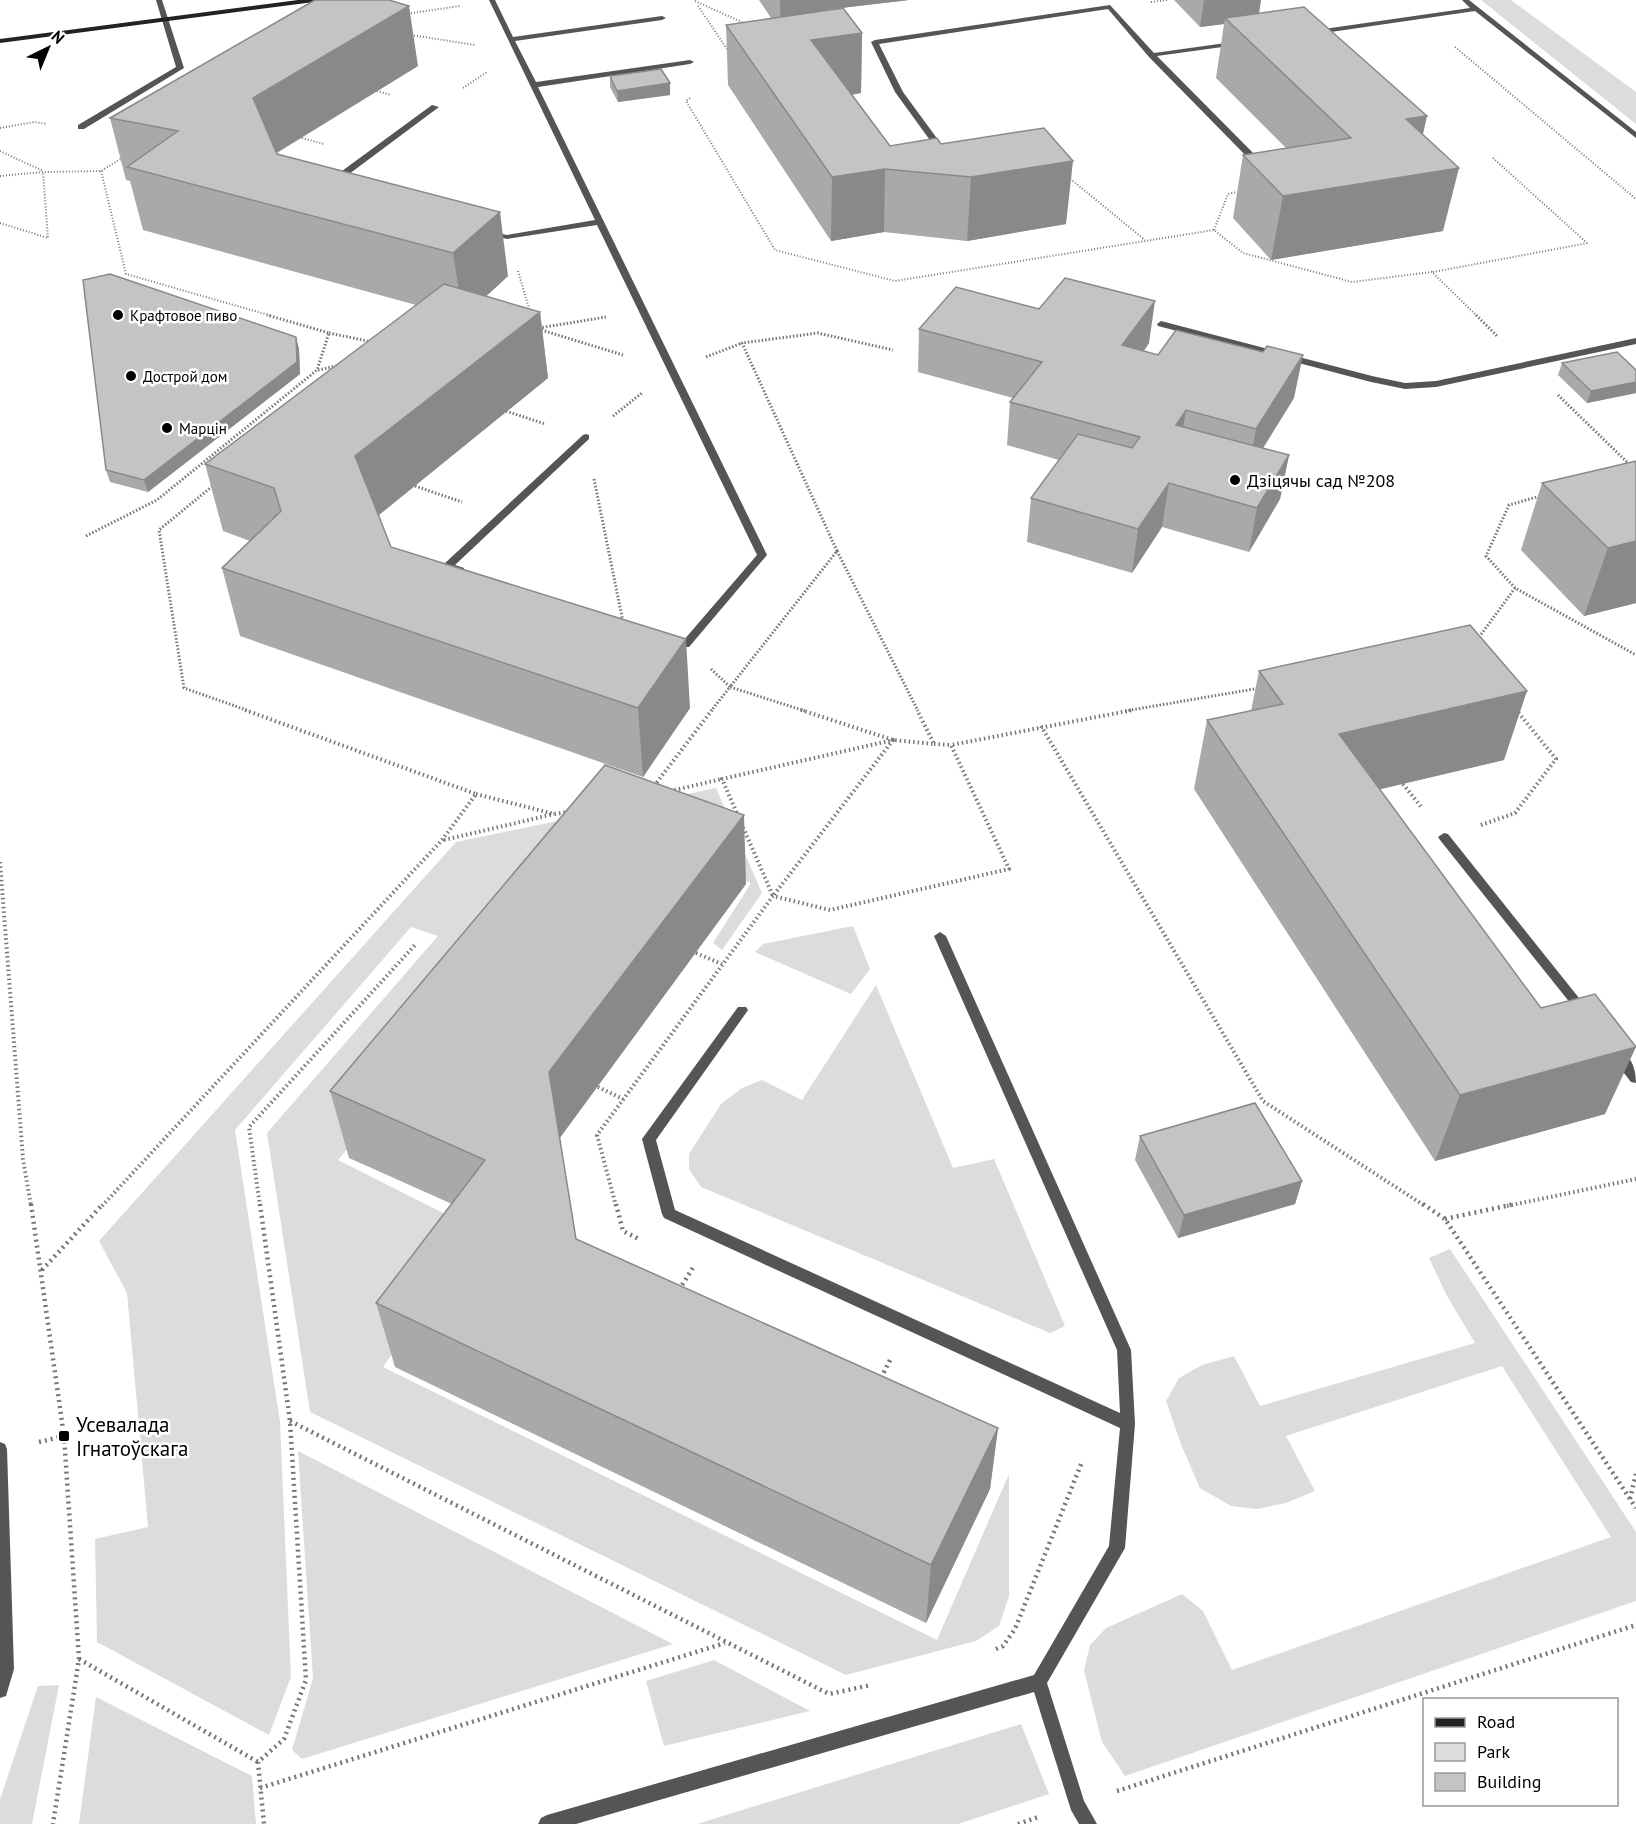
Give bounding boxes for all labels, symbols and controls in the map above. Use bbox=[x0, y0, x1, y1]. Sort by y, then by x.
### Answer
north arrow bbox=[18, 18, 78, 78]
text: N bbox=[48, 26, 69, 48]
place label: Крафтовое пиво bbox=[130, 306, 237, 325]
marker: Крафтовое пиво bbox=[111, 308, 125, 322]
place label: Дострой дом bbox=[143, 367, 227, 386]
marker: Дострой дом bbox=[124, 369, 138, 383]
place label: Марцін bbox=[179, 419, 227, 438]
marker: Марцін bbox=[160, 421, 174, 435]
place label: Дзіцячы сад №208 bbox=[1247, 469, 1395, 492]
marker: Дзіцячы сад №208 bbox=[1228, 473, 1242, 487]
place label: Усевалада Ігнатоўскага bbox=[76, 1411, 188, 1462]
marker: Усевалада Ігнатоўскага bbox=[57, 1429, 71, 1443]
legend bbox=[1423, 1698, 1618, 1806]
text: Road bbox=[1477, 1710, 1515, 1733]
text: Park bbox=[1477, 1740, 1510, 1763]
text: Building bbox=[1477, 1770, 1541, 1793]

